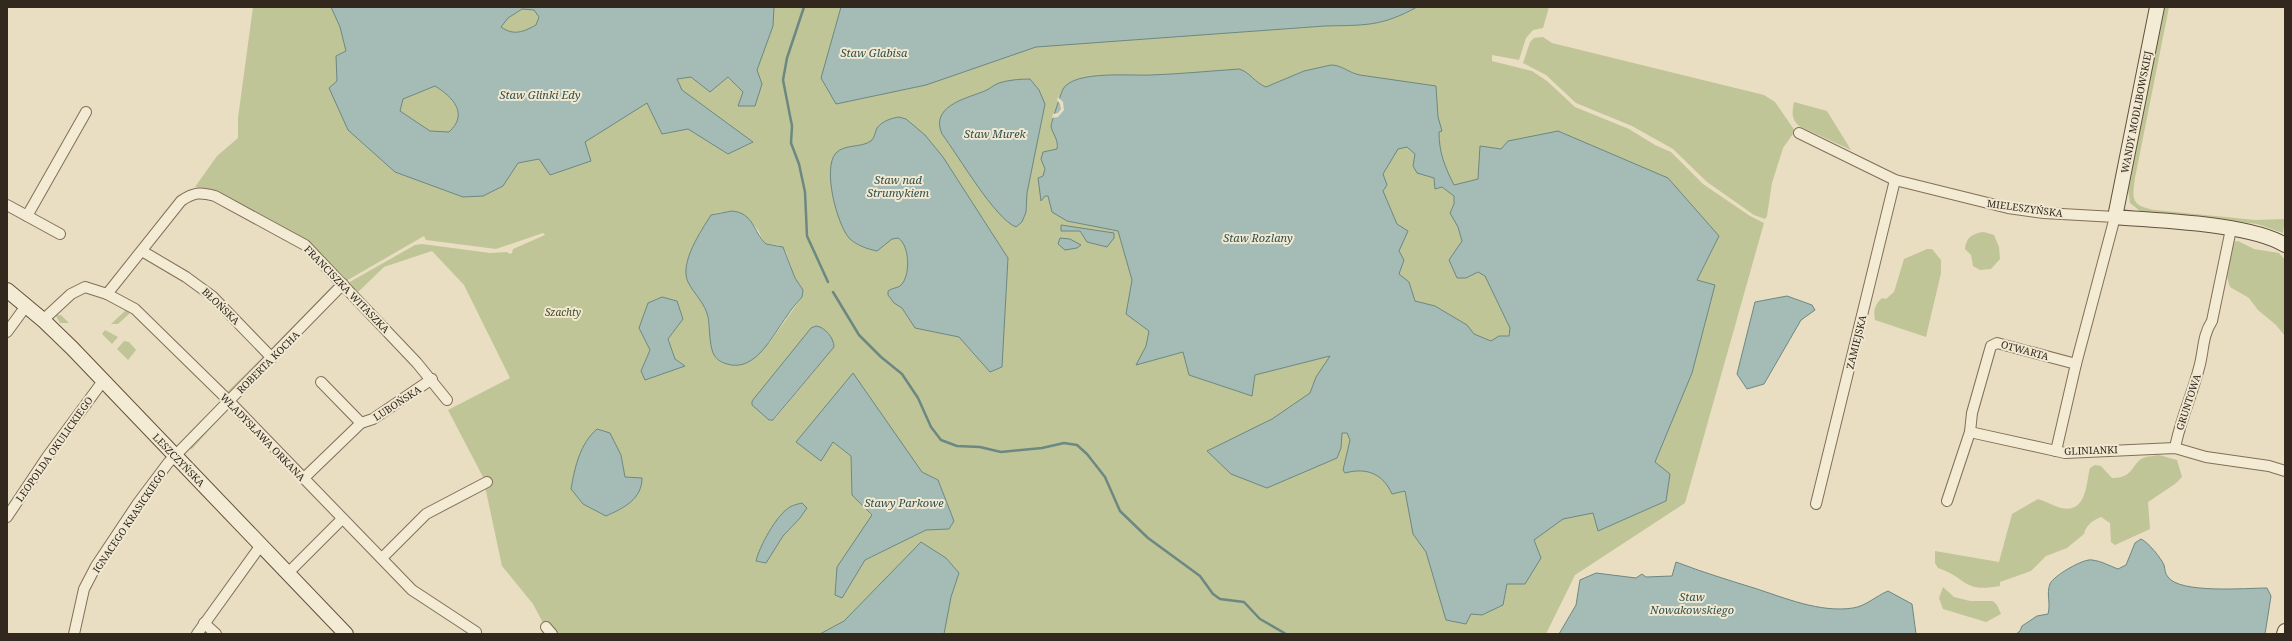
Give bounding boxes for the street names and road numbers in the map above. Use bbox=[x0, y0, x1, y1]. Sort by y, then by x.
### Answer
street label: WANDY MODLIBOWSKIEJ bbox=[2117, 49, 2155, 174]
street label: MIELESZYŃSKA bbox=[1986, 196, 2065, 220]
street label: FRANCISZKA WITASZKA bbox=[301, 242, 393, 337]
street label: BŁOŃSKA bbox=[199, 285, 244, 328]
street label: ZAMIEJSKA bbox=[1843, 313, 1870, 371]
street label: ROBERTA KOCHA bbox=[234, 327, 303, 396]
street label: OTWARTA bbox=[1999, 337, 2051, 363]
street label: GRUNTOWA bbox=[2172, 371, 2204, 432]
street label: LUBOŃSKA bbox=[370, 382, 424, 424]
street label: WŁADYSŁAWA ORKANA bbox=[217, 390, 309, 485]
street label: LEOPOLDA OKULICKIEGO bbox=[12, 394, 96, 504]
street label: LESZCZYŃSKA bbox=[150, 430, 209, 490]
street label: GLINIANKI bbox=[2064, 442, 2118, 458]
street label: IGNACEGO KRASICKIEGO bbox=[89, 466, 169, 576]

